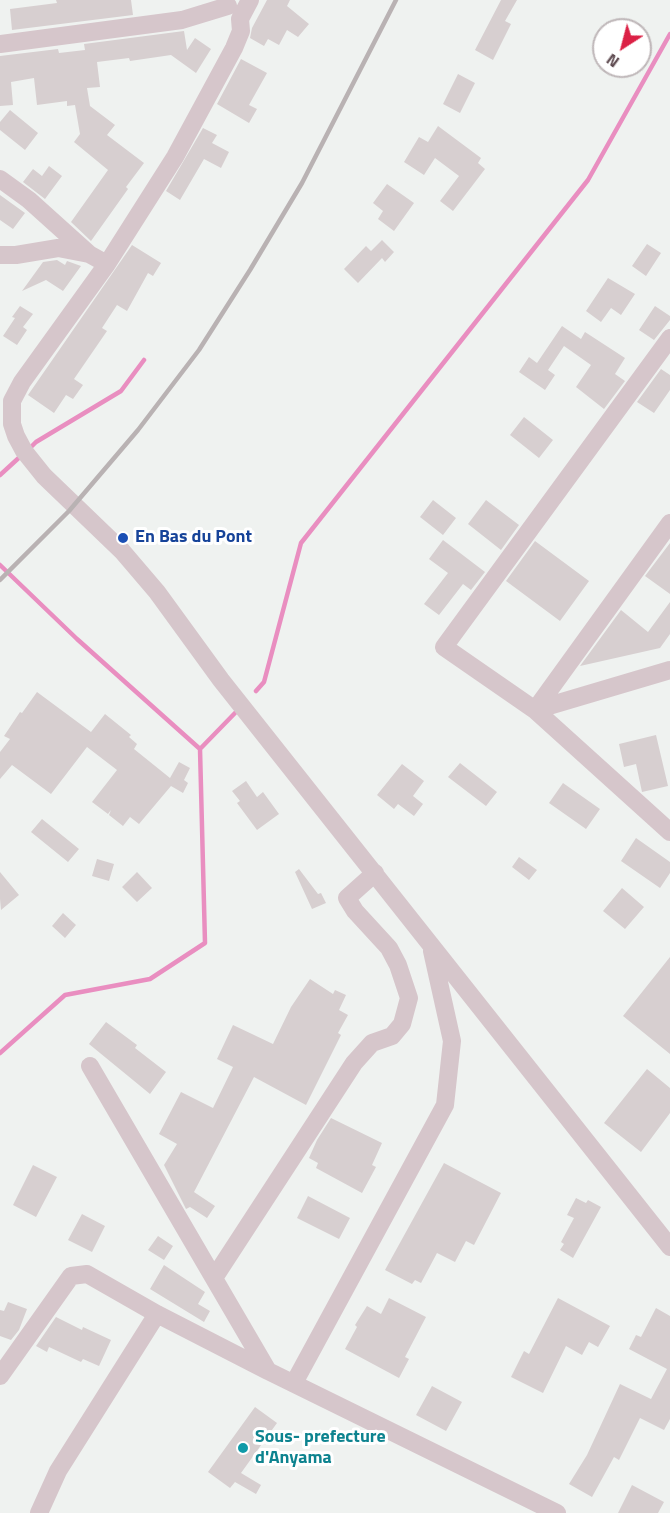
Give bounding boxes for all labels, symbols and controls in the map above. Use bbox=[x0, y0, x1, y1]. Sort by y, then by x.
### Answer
north arrow bbox=[592, 18, 652, 78]
text: N bbox=[601, 48, 624, 74]
place label: En Bas du Pont bbox=[135, 527, 252, 549]
marker: En Bas du Pont bbox=[116, 531, 130, 545]
place label: Sous- prefecture d'Anyama bbox=[255, 1427, 386, 1470]
marker: Sous- prefecture d'Anyama bbox=[236, 1441, 250, 1455]

